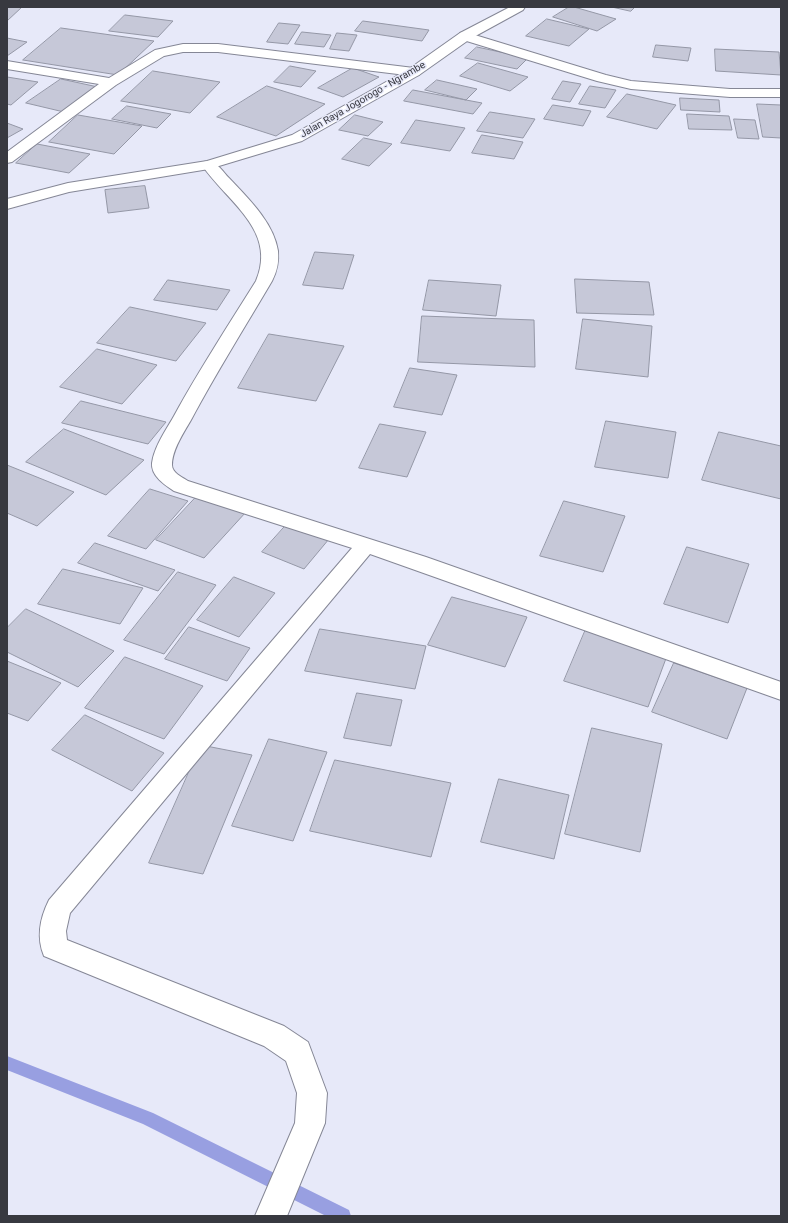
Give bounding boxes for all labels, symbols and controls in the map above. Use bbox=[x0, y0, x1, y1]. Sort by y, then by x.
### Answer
street label: Jalan Raya Jogorogo - Ngrambe bbox=[298, 59, 428, 141]

